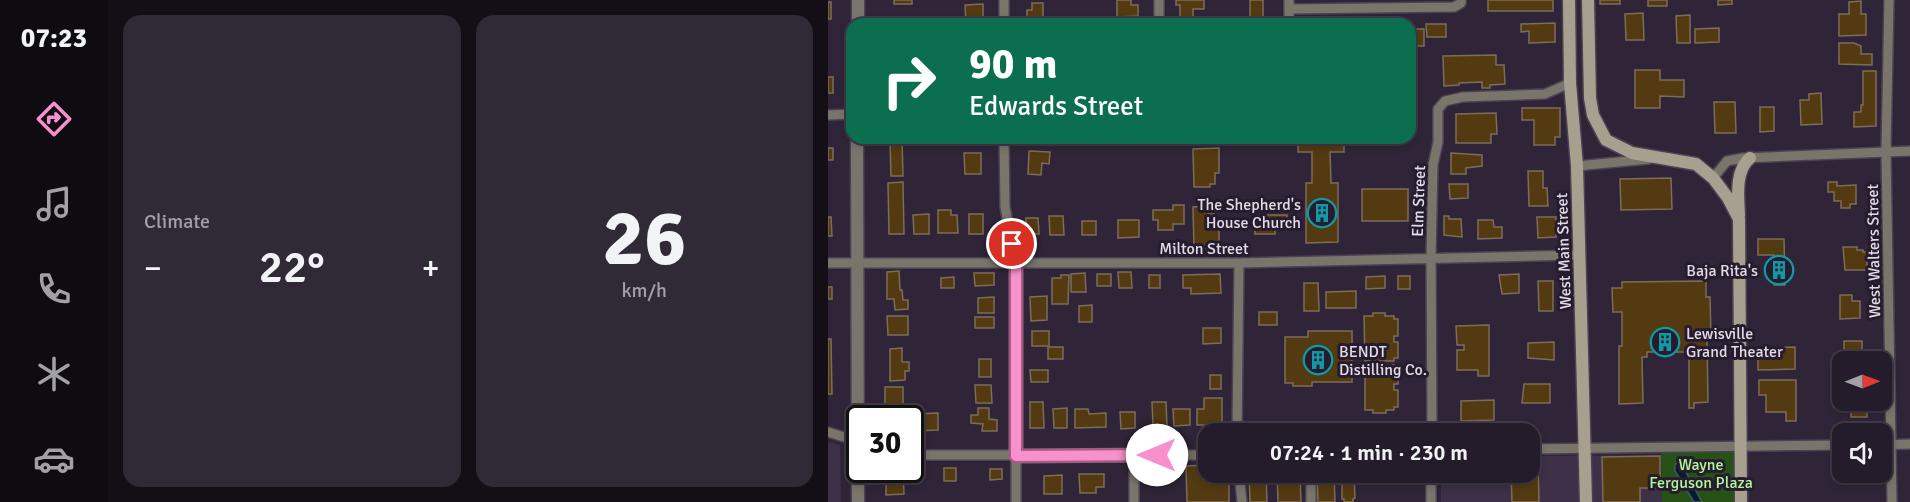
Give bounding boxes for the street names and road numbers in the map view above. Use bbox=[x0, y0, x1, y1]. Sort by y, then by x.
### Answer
street label: Elm Street bbox=[1408, 164, 1430, 237]
street label: West Walters Street bbox=[1863, 183, 1885, 318]
street label: West Main Street bbox=[1552, 192, 1576, 309]
street label: Milton Street bbox=[1159, 239, 1249, 259]

